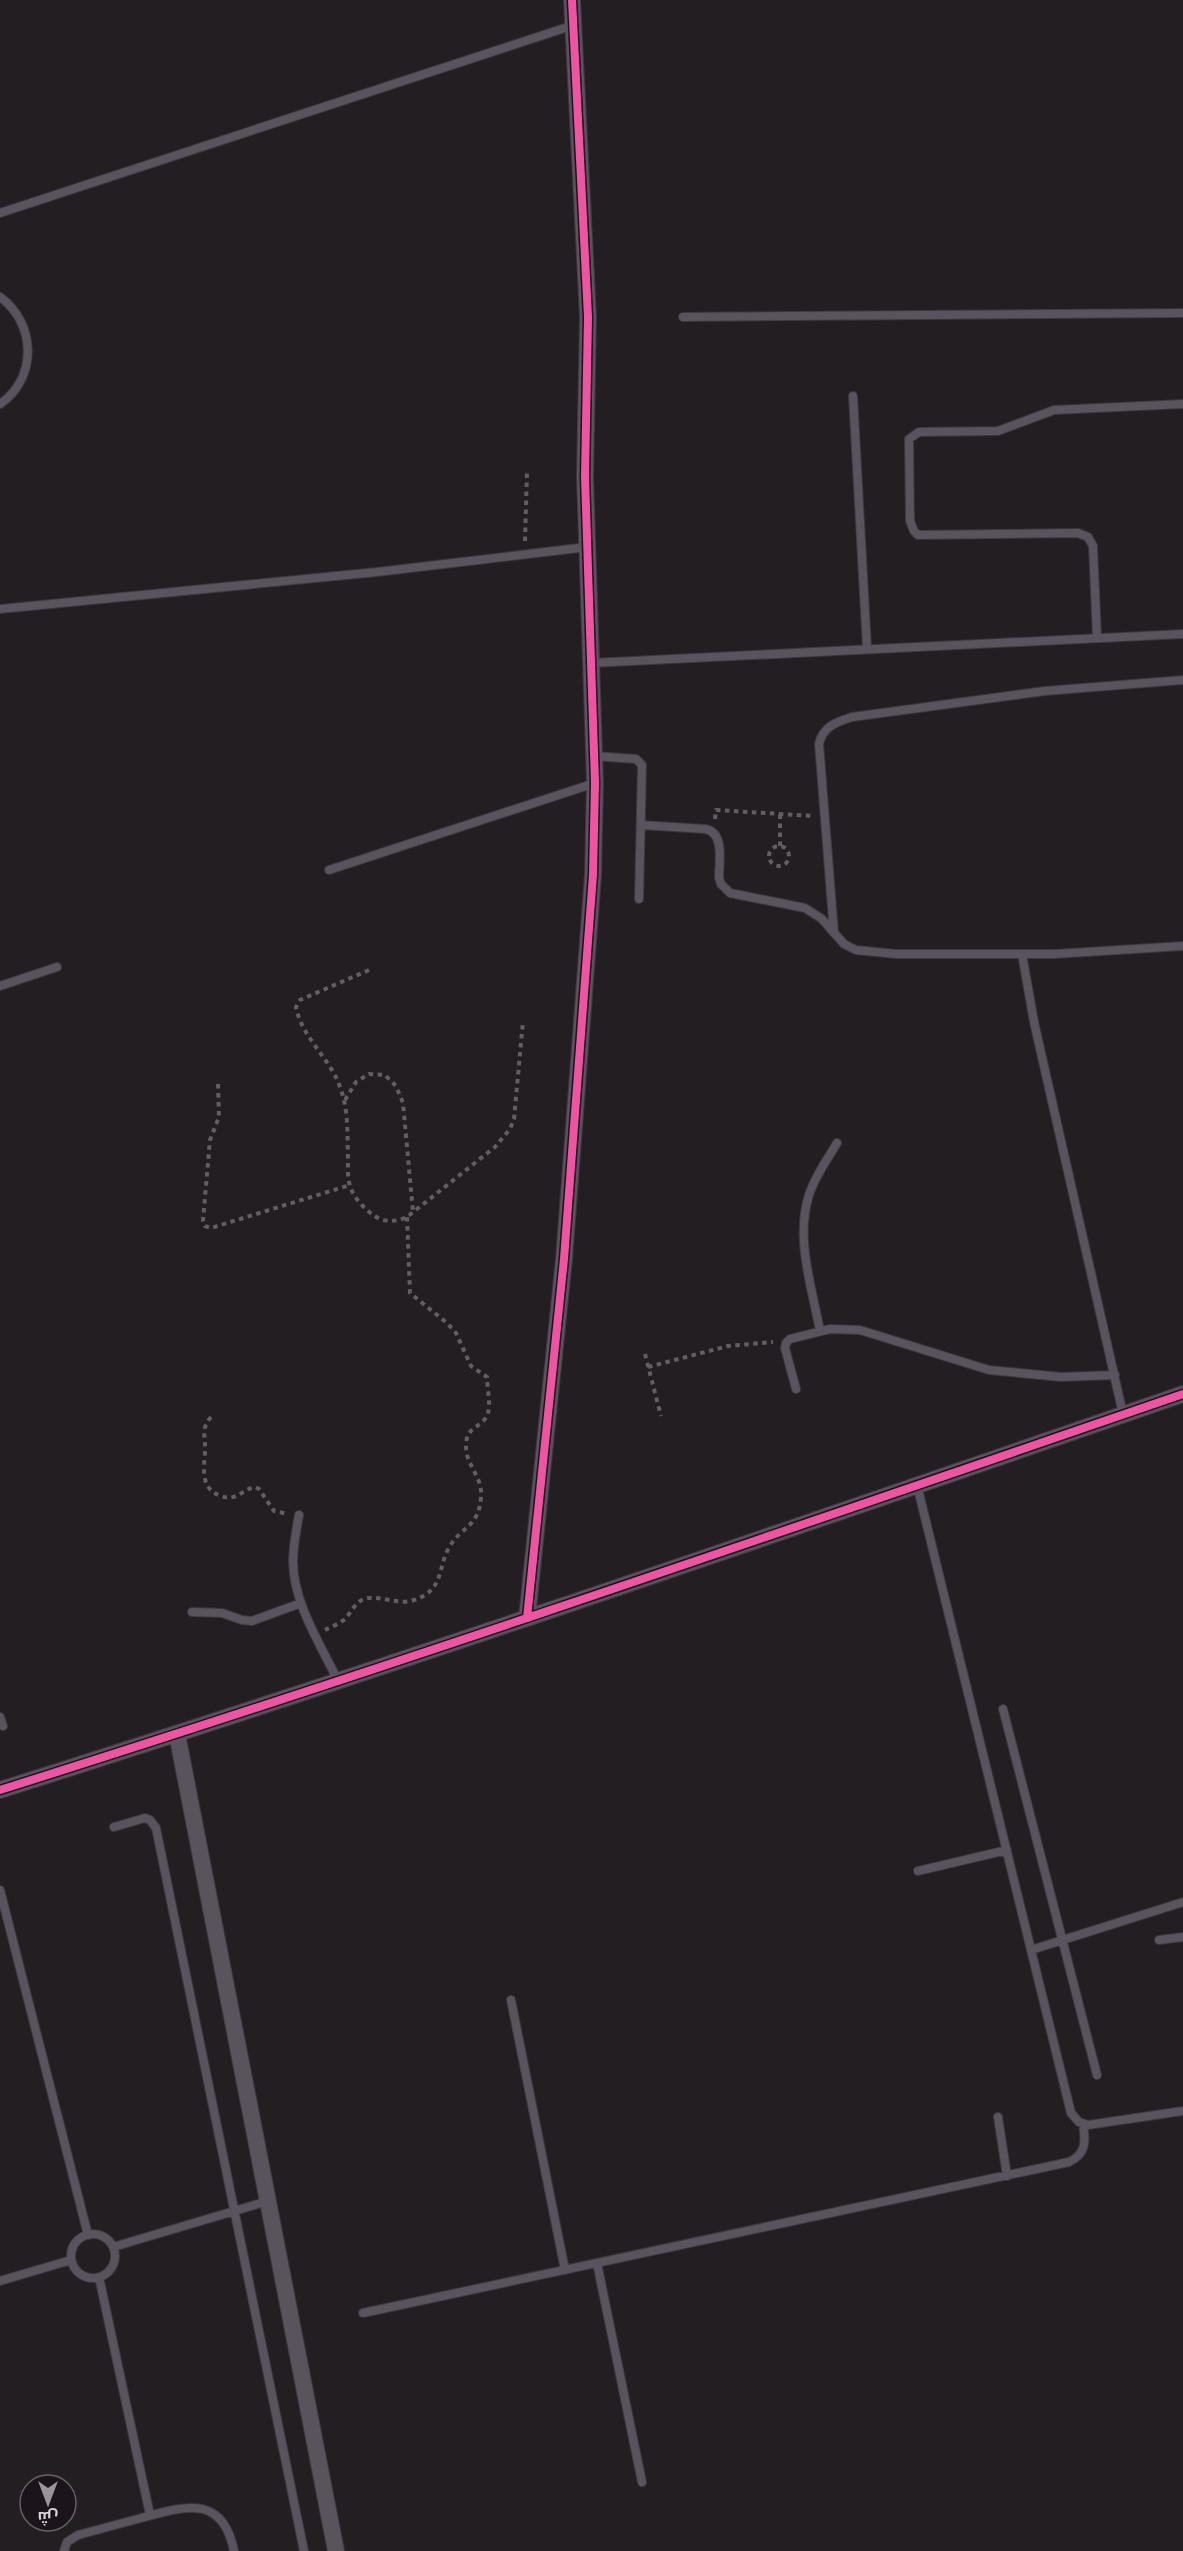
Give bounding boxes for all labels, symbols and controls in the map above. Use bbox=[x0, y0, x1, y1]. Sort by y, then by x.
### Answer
north arrow bbox=[18, 2473, 78, 2533]
text: ش bbox=[38, 2508, 58, 2528]

